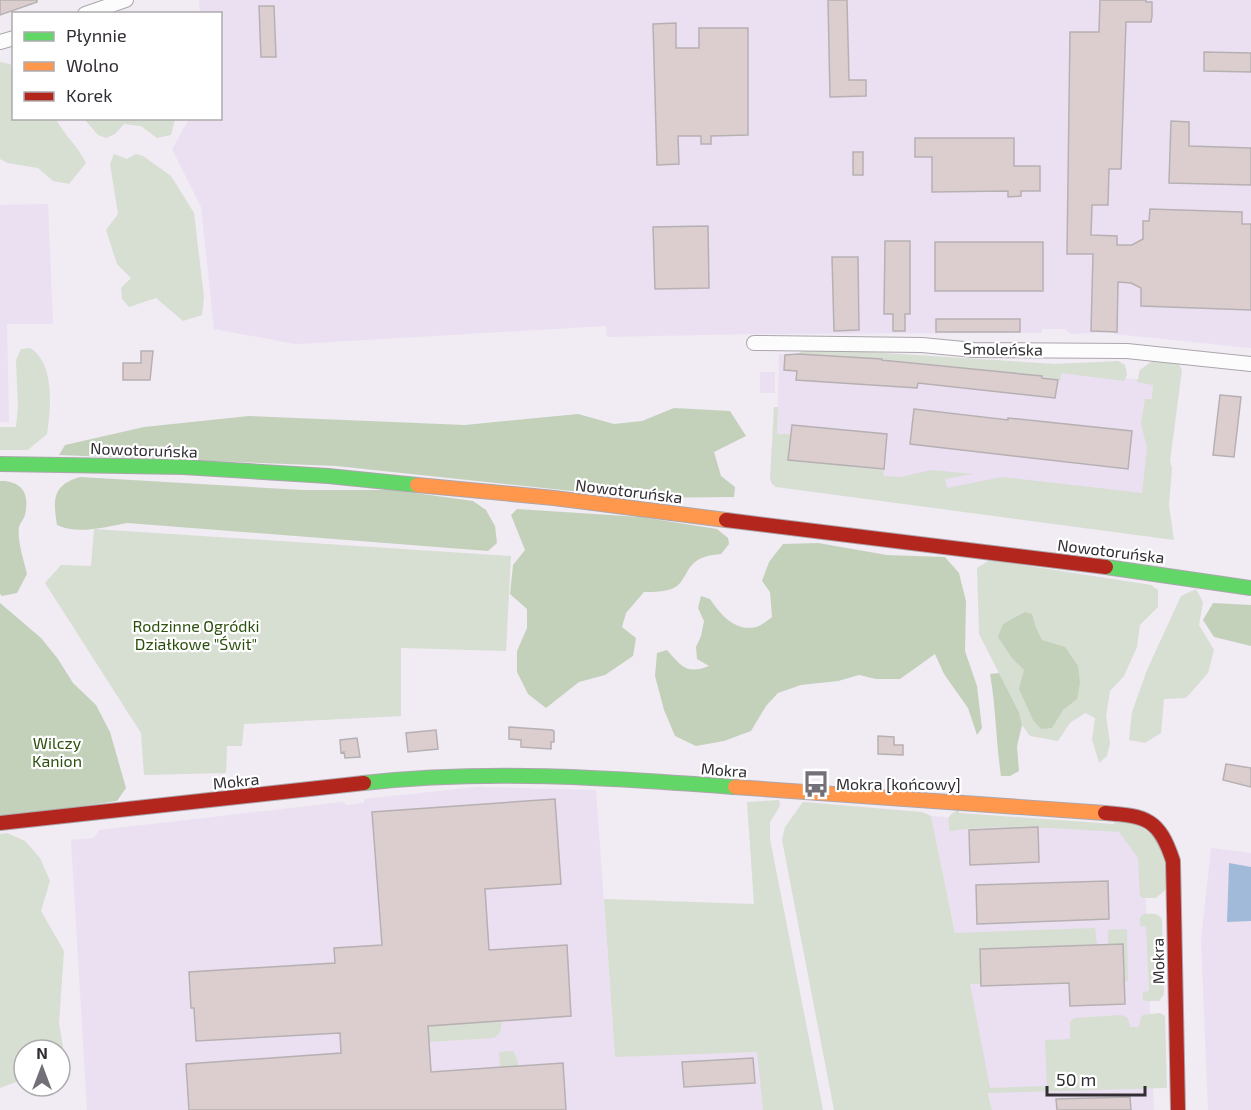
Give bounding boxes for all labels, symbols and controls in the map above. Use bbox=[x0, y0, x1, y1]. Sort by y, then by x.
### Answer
legend bbox=[12, 12, 222, 120]
text: Płynnie bbox=[66, 24, 127, 46]
text: Wolno bbox=[66, 54, 119, 76]
text: Korek bbox=[66, 84, 112, 106]
street label: Smoleńska bbox=[963, 338, 1043, 359]
street label: Nowotoruńska bbox=[90, 438, 198, 461]
street label: Nowotoruńska bbox=[574, 475, 684, 506]
street label: Nowotoruńska bbox=[1056, 535, 1166, 566]
park label: Rodzinne Ogródki Działkowe "Świt" bbox=[132, 616, 260, 653]
park label: Wilczy Kanion bbox=[32, 733, 82, 770]
street label: Mokra bbox=[700, 758, 748, 781]
street label: Mokra bbox=[212, 769, 260, 792]
bus stop icon: Mokra [końcowy] bbox=[801, 769, 831, 799]
place label: Mokra [końcowy] bbox=[836, 774, 961, 793]
street label: Mokra bbox=[1148, 938, 1167, 984]
north arrow bbox=[12, 1038, 72, 1098]
text: N bbox=[36, 1043, 48, 1062]
scale bar bbox=[1047, 1059, 1144, 1097]
text: 50 m bbox=[1056, 1068, 1096, 1090]

